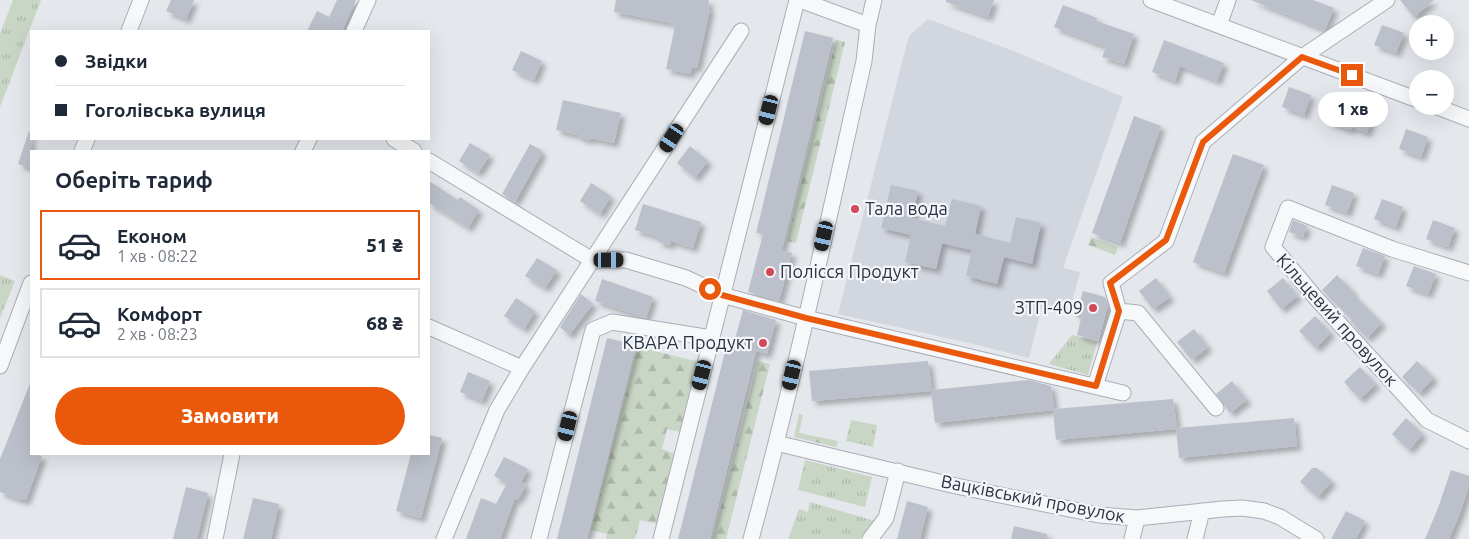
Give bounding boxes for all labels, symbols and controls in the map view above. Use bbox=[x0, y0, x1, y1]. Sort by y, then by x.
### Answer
map controls bbox=[1409, 15, 1454, 115]
button: + bbox=[1409, 15, 1454, 60]
text: Звідки bbox=[85, 50, 148, 72]
route end bbox=[1341, 64, 1363, 86]
button: − bbox=[1409, 70, 1454, 115]
callout: 1 хв bbox=[1317, 92, 1387, 128]
car bbox=[758, 94, 779, 126]
text: Гоголівська вулиця bbox=[85, 99, 266, 121]
text: 1 хв bbox=[1337, 100, 1369, 118]
car bbox=[657, 121, 686, 155]
text: Оберіть тариф bbox=[55, 167, 213, 192]
place label: Тала вода bbox=[865, 198, 948, 218]
marker: Тала вода bbox=[849, 203, 861, 215]
car bbox=[813, 220, 834, 252]
icon: car bbox=[57, 223, 102, 268]
text: Економ bbox=[117, 225, 187, 247]
text: 51 ₴ bbox=[366, 234, 403, 256]
text: 1 хв · 08:22 bbox=[117, 247, 198, 265]
street label: Кільцевий провулок bbox=[1273, 249, 1402, 390]
car bbox=[594, 253, 624, 268]
place label: Полісся Продукт bbox=[780, 261, 919, 281]
marker: Полісся Продукт bbox=[764, 266, 776, 278]
route start bbox=[699, 278, 721, 300]
place label: ЗТП-409 bbox=[1015, 297, 1083, 317]
icon: car bbox=[57, 301, 102, 346]
marker: ЗТП-409 bbox=[1087, 302, 1099, 314]
text: Комфорт bbox=[117, 303, 202, 325]
text: 68 ₴ bbox=[366, 312, 403, 334]
text: 2 хв · 08:23 bbox=[117, 325, 198, 343]
place label: КВАРА Продукт bbox=[623, 332, 753, 352]
marker: КВАРА Продукт bbox=[757, 337, 769, 349]
car bbox=[691, 359, 712, 391]
car bbox=[781, 359, 802, 391]
button: Замовити bbox=[55, 387, 405, 445]
car bbox=[557, 410, 578, 442]
street label: Вацківський провулок bbox=[939, 470, 1127, 526]

